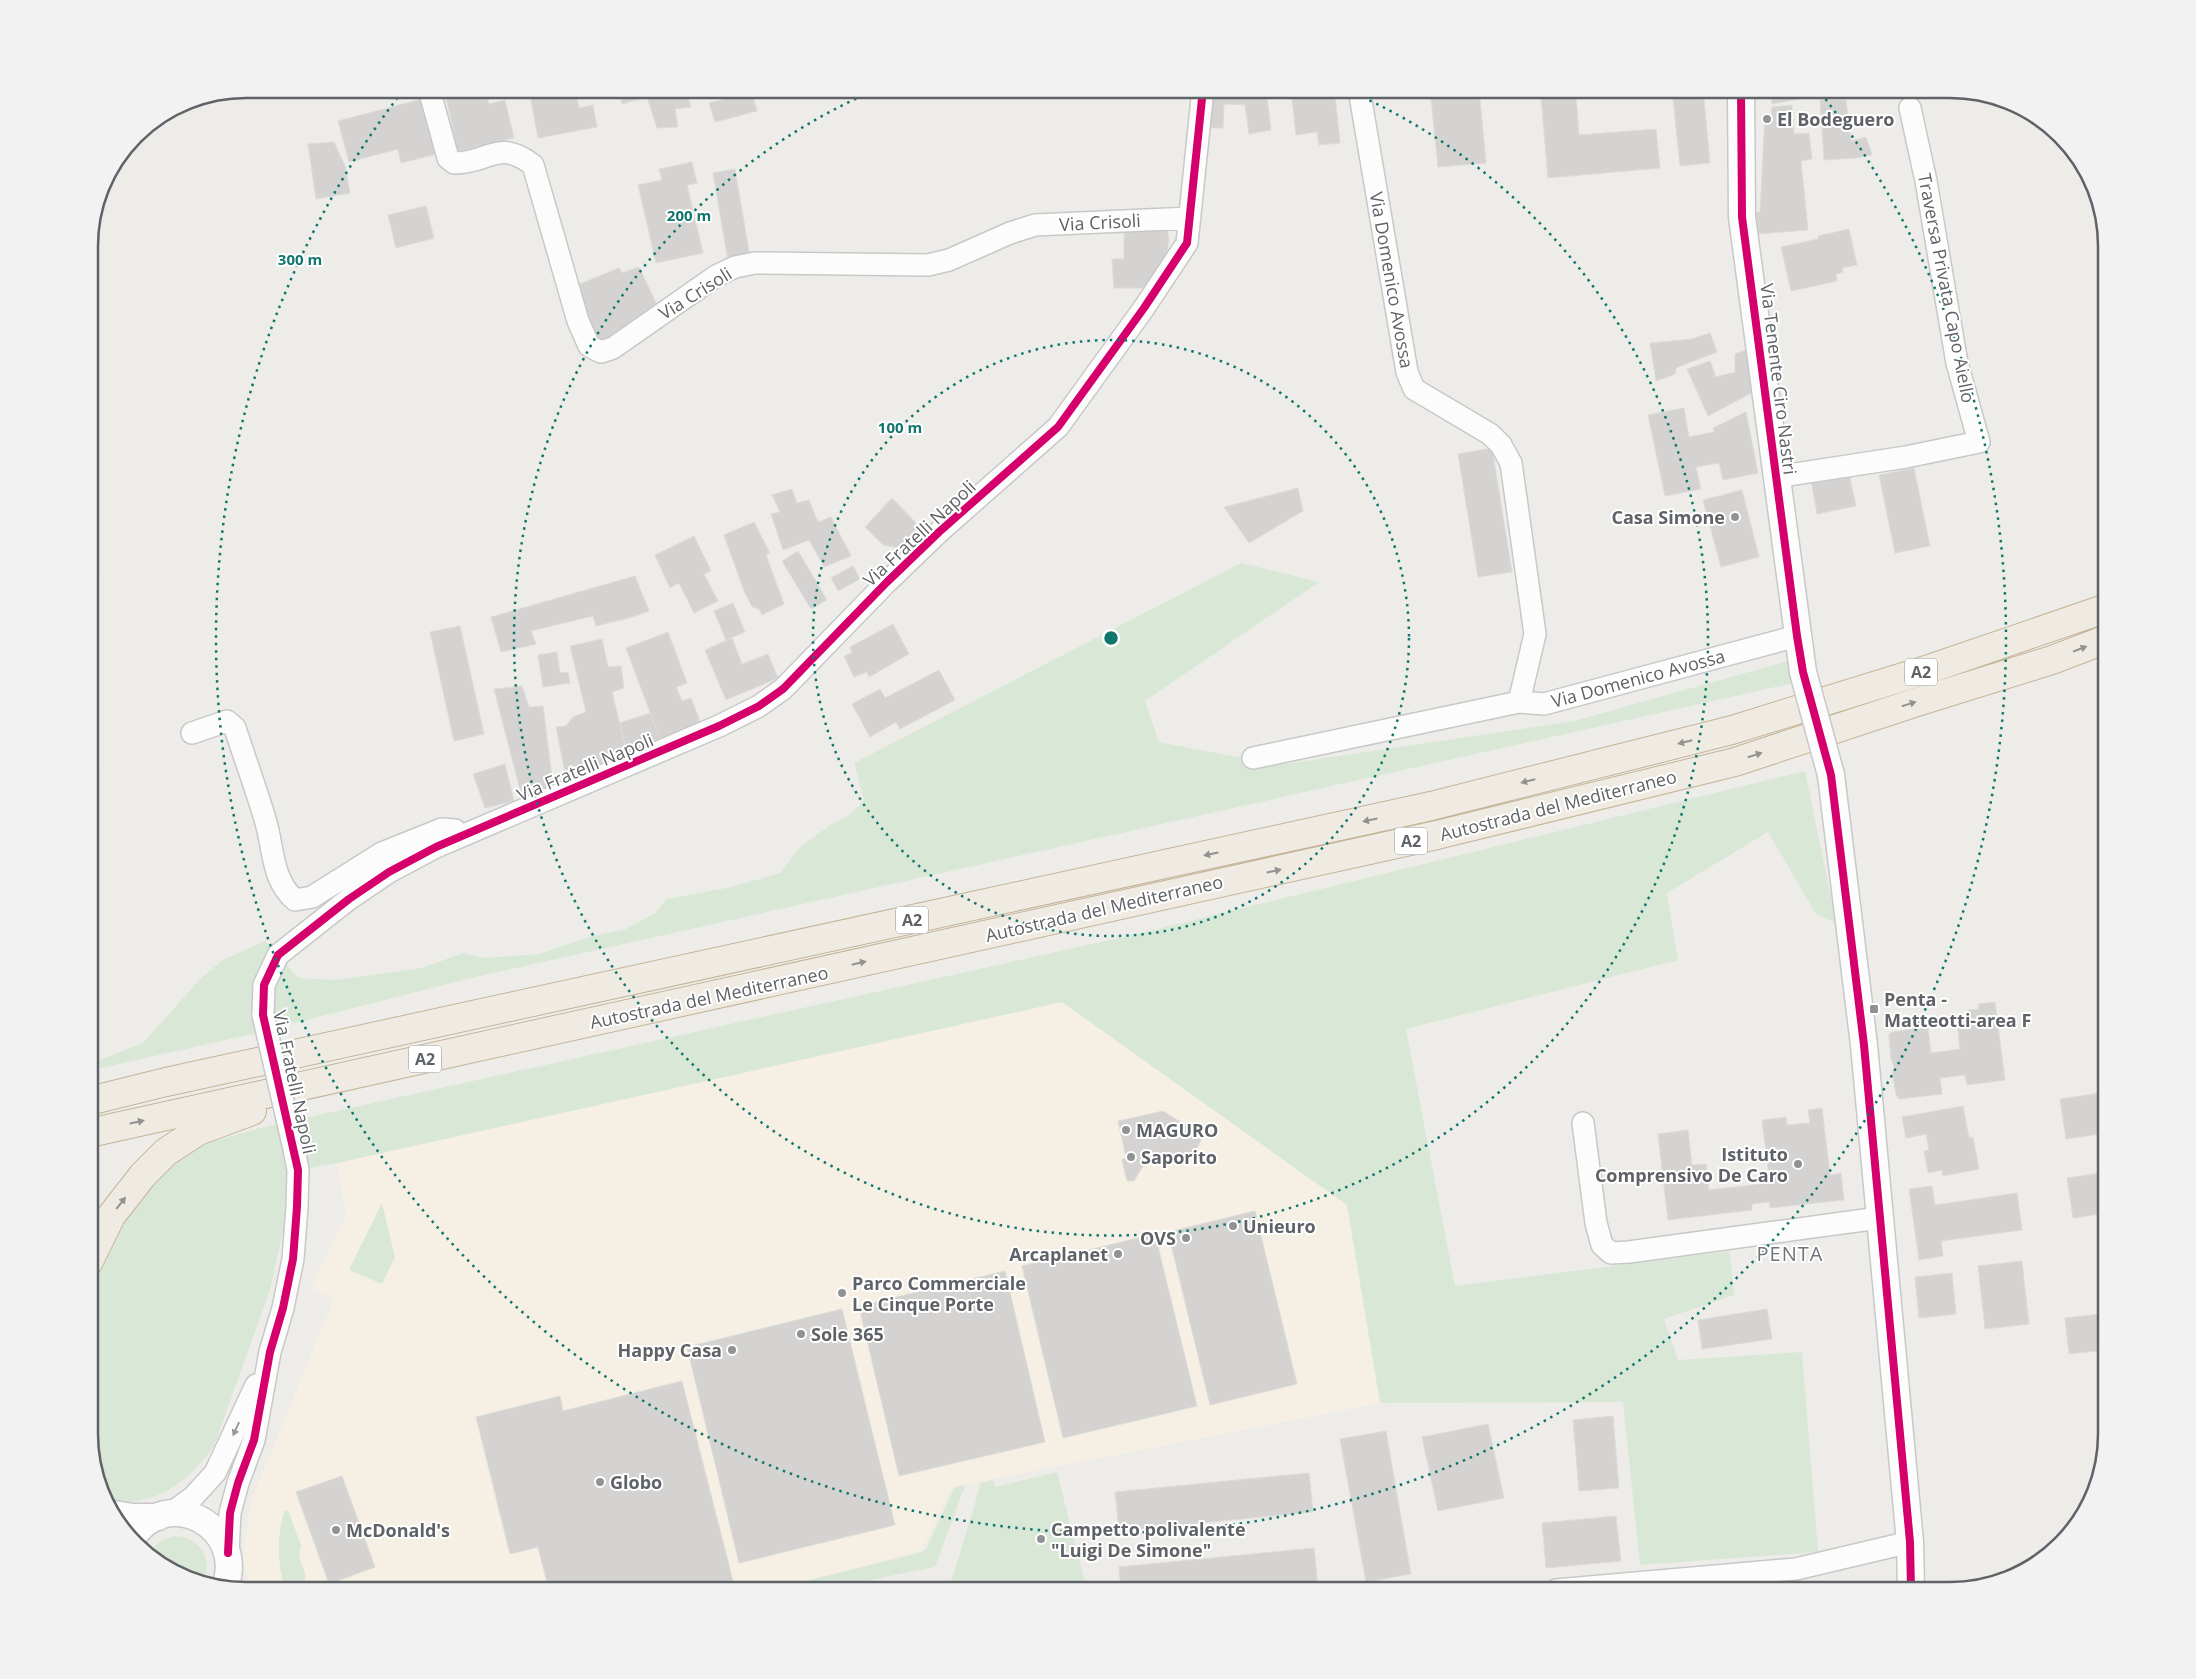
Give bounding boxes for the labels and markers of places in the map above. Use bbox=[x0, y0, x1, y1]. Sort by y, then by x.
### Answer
place label: El Bodeguero bbox=[1777, 107, 1894, 131]
marker: El Bodeguero bbox=[1761, 113, 1773, 125]
place label: Casa Simone bbox=[1611, 505, 1725, 529]
marker: Casa Simone bbox=[1729, 511, 1741, 523]
centre of rings bbox=[1102, 629, 1120, 647]
place label: Penta - Matteotti-area F bbox=[1884, 987, 2031, 1032]
marker: Penta - Matteotti-area F bbox=[1868, 1003, 1880, 1015]
place label: MAGURO bbox=[1136, 1118, 1218, 1142]
marker: MAGURO bbox=[1120, 1124, 1132, 1136]
place label: Istituto Comprensivo De Caro bbox=[1595, 1142, 1788, 1187]
place label: Saporito bbox=[1141, 1145, 1217, 1169]
marker: Saporito bbox=[1125, 1151, 1137, 1163]
marker: Istituto Comprensivo De Caro bbox=[1792, 1158, 1804, 1170]
place label: Unieuro bbox=[1243, 1214, 1316, 1238]
marker: Unieuro bbox=[1227, 1220, 1239, 1232]
place label: OVS bbox=[1140, 1226, 1176, 1250]
marker: OVS bbox=[1180, 1232, 1192, 1244]
place label: Arcaplanet bbox=[1009, 1242, 1108, 1266]
marker: Arcaplanet bbox=[1112, 1248, 1124, 1260]
place label: Parco Commerciale Le Cinque Porte bbox=[852, 1271, 1026, 1316]
marker: Parco Commerciale Le Cinque Porte bbox=[836, 1287, 848, 1299]
place label: Sole 365 bbox=[811, 1322, 884, 1346]
marker: Sole 365 bbox=[795, 1328, 807, 1340]
place label: Happy Casa bbox=[617, 1338, 722, 1362]
marker: Happy Casa bbox=[726, 1344, 738, 1356]
place label: Globo bbox=[610, 1470, 662, 1494]
marker: Globo bbox=[594, 1476, 606, 1488]
place label: Campetto polivalente "Luigi De Simone" bbox=[1051, 1517, 1246, 1562]
place label: McDonald's bbox=[346, 1518, 450, 1542]
marker: McDonald's bbox=[330, 1524, 342, 1536]
marker: Campetto polivalente "Luigi De Simone" bbox=[1035, 1533, 1047, 1545]

